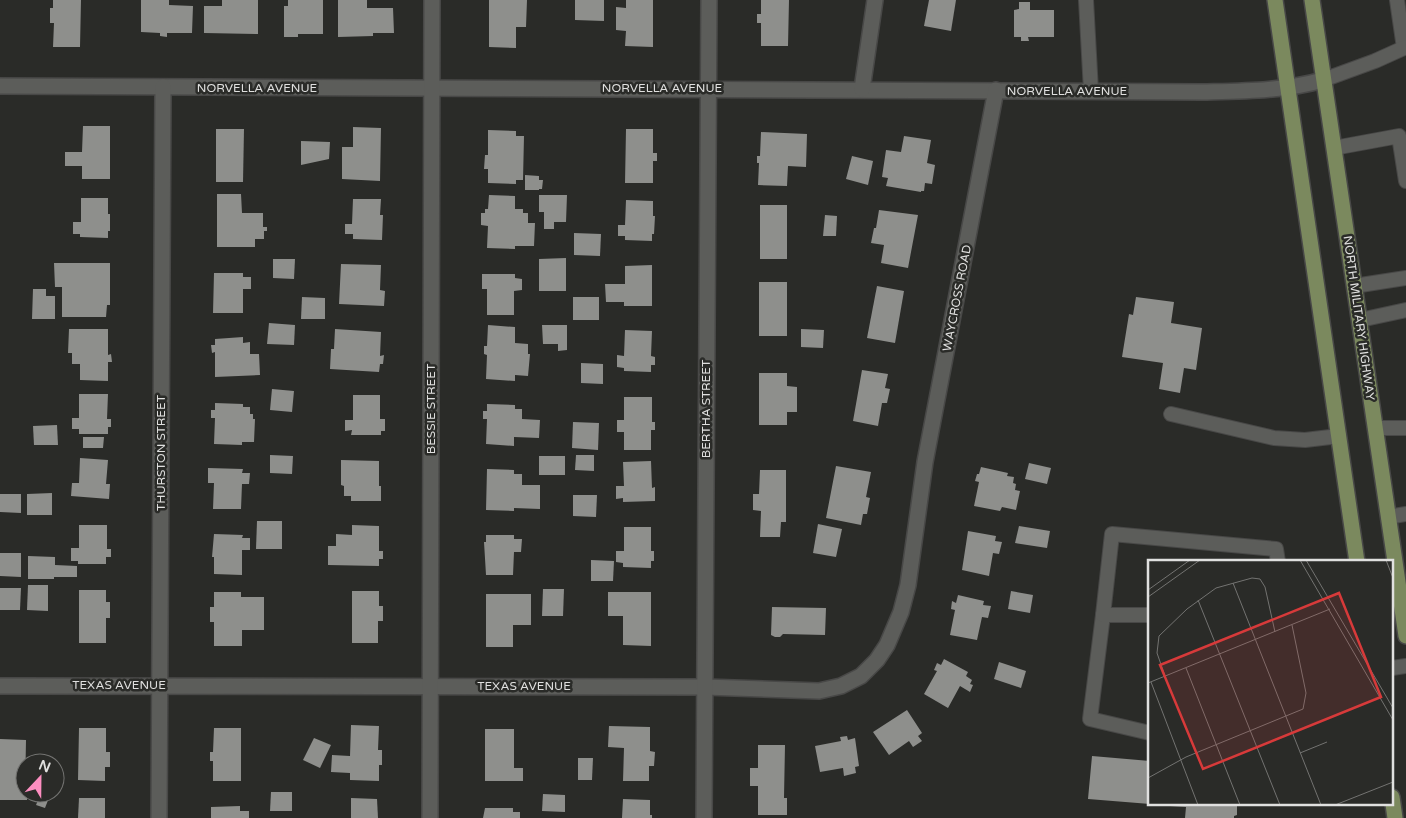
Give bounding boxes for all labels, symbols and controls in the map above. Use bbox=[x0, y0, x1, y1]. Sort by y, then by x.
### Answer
street label: NORVELLA AVENUE bbox=[197, 81, 318, 95]
street label: NORVELLA AVENUE bbox=[602, 81, 723, 95]
street label: NORVELLA AVENUE bbox=[1007, 84, 1128, 98]
street label: NORTH MILITARY HIGHWAY bbox=[1340, 235, 1378, 402]
street label: WAYCROSS ROAD bbox=[940, 244, 974, 352]
street label: BERTHA STREET bbox=[699, 359, 713, 458]
street label: BESSIE STREET bbox=[424, 363, 438, 454]
street label: THURSTON STREET bbox=[154, 394, 168, 511]
inset map bbox=[1148, 560, 1394, 806]
street label: TEXAS AVENUE bbox=[72, 678, 166, 692]
street label: TEXAS AVENUE bbox=[477, 679, 571, 693]
north arrow bbox=[15, 753, 65, 803]
text: N bbox=[36, 756, 53, 776]

